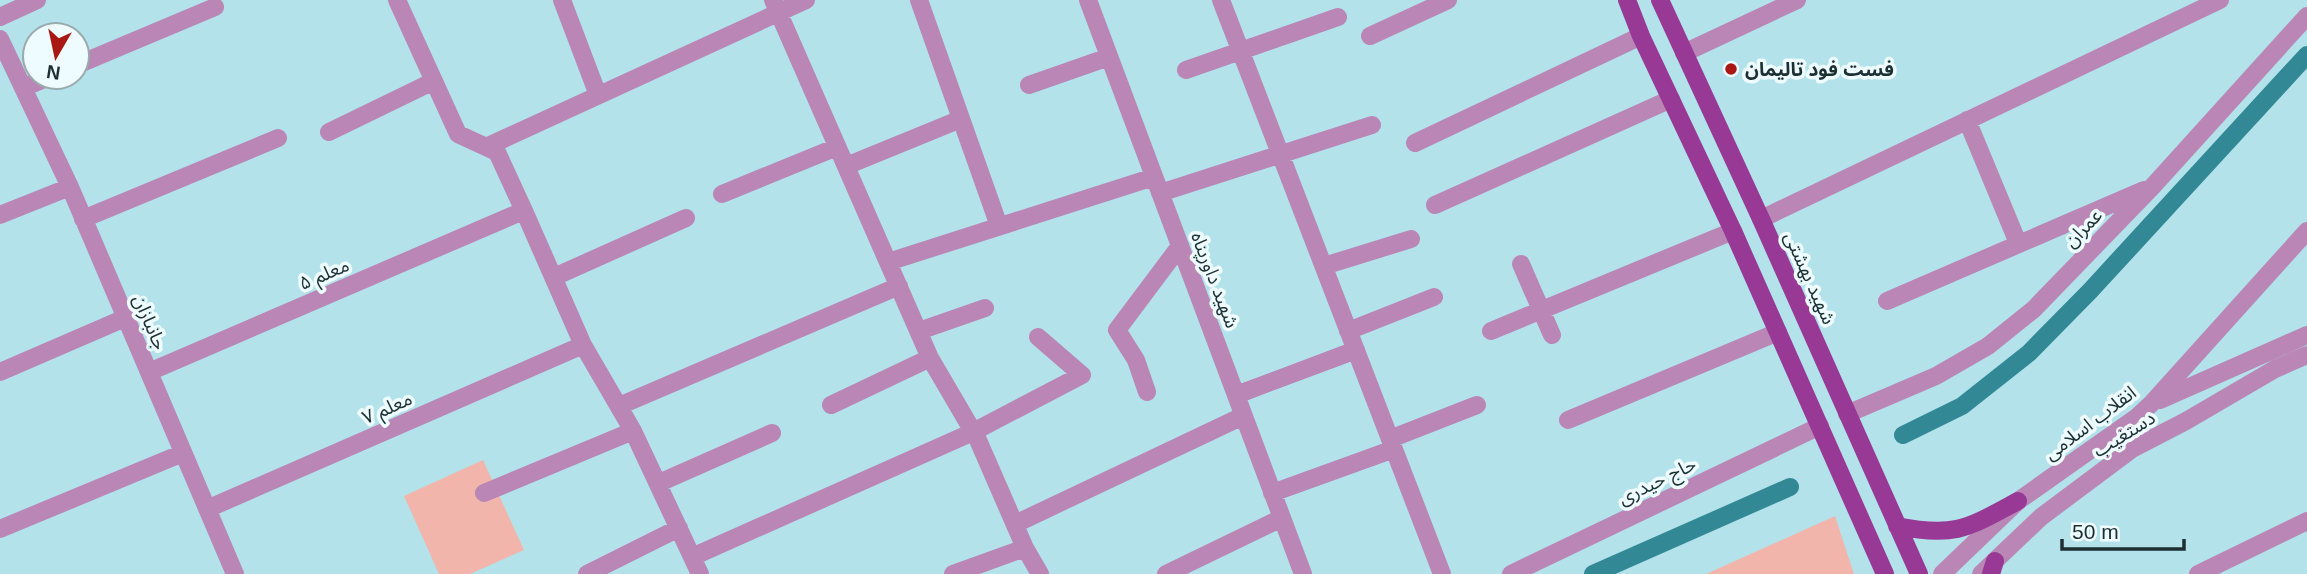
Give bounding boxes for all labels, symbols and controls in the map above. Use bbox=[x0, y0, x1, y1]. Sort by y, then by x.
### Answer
north arrow bbox=[21, 21, 91, 91]
place label: فست فود تالیمان bbox=[1745, 59, 1894, 80]
text: N bbox=[45, 61, 62, 84]
marker: فست فود تالیمان bbox=[1723, 61, 1739, 77]
street label: عمران bbox=[2060, 204, 2107, 252]
street label: شهید داورپناه bbox=[1185, 229, 1243, 332]
street label: شهید بهشتی bbox=[1779, 229, 1840, 328]
street label: معلم ۵ bbox=[296, 254, 354, 298]
street label: جانبازان bbox=[128, 291, 171, 353]
street label: انقلاب اسلامی bbox=[2040, 382, 2141, 465]
street label: معلم ۷ bbox=[359, 388, 417, 432]
street label: دستغیب bbox=[2089, 407, 2159, 462]
street label: حاج حیدری bbox=[1615, 453, 1701, 512]
scale bar bbox=[2062, 508, 2184, 552]
text: 50 m bbox=[2072, 520, 2119, 543]

